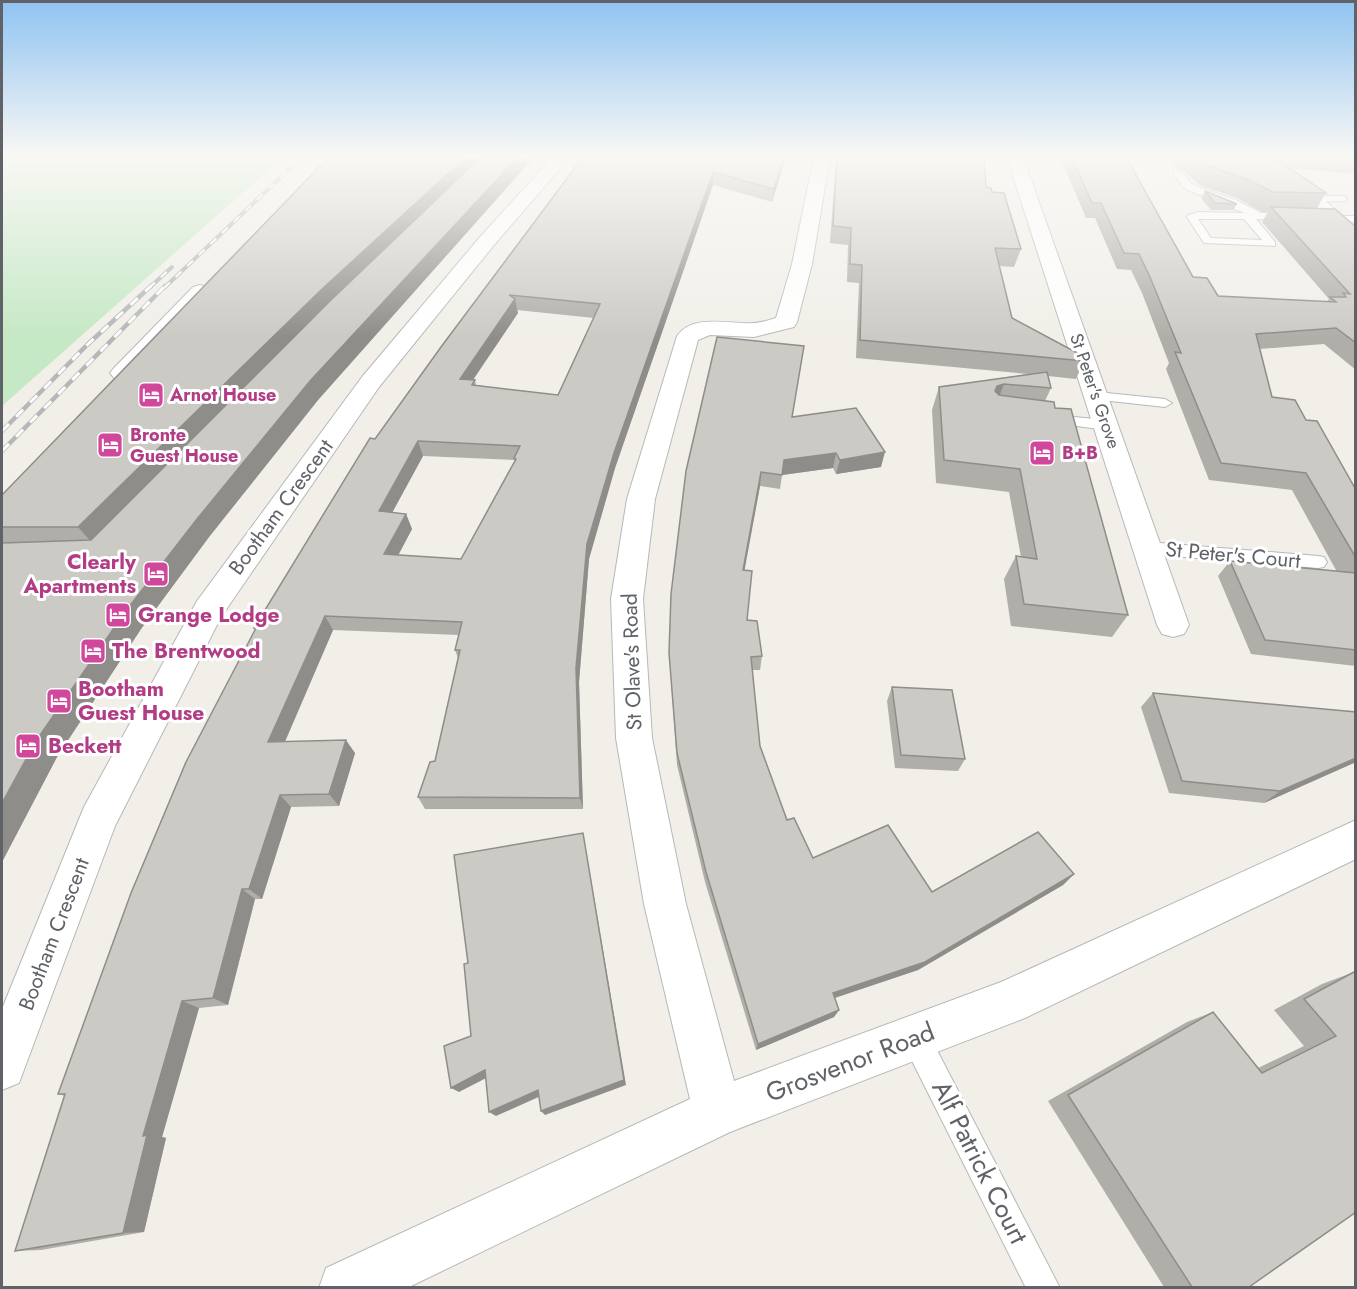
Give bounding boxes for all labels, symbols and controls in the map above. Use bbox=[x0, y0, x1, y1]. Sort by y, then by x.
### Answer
street label: St Peter's Grove bbox=[1063, 330, 1127, 452]
hotel icon: Arnot House bbox=[136, 380, 166, 410]
place label: Arnot House bbox=[169, 382, 276, 408]
place label: Bronte Guest House bbox=[130, 422, 238, 469]
hotel icon: Bronte Guest House bbox=[95, 430, 125, 460]
street label: Bootham Crescent bbox=[222, 433, 340, 581]
hotel icon: B+B bbox=[1027, 438, 1057, 468]
place label: B+B bbox=[1062, 440, 1098, 466]
street label: St Peter's Court bbox=[1164, 534, 1302, 576]
place label: Clearly Apartments bbox=[22, 547, 137, 601]
hotel icon: Clearly Apartments bbox=[141, 559, 171, 589]
street label: St Olave's Road bbox=[615, 593, 649, 731]
hotel icon: Grange Lodge bbox=[103, 600, 133, 630]
place label: Grange Lodge bbox=[138, 600, 280, 630]
hotel icon: The Brentwood bbox=[78, 636, 108, 666]
place label: The Brentwood bbox=[112, 636, 261, 666]
place label: Bootham Guest House bbox=[78, 674, 204, 728]
hotel icon: Bootham Guest House bbox=[44, 686, 74, 716]
hotel icon: Beckett bbox=[13, 731, 43, 761]
place label: Beckett bbox=[48, 731, 122, 761]
street label: Bootham Crescent bbox=[11, 853, 97, 1015]
street label: Grosvenor Road bbox=[760, 1012, 940, 1112]
street label: Alf Patrick Court bbox=[922, 1074, 1038, 1251]

